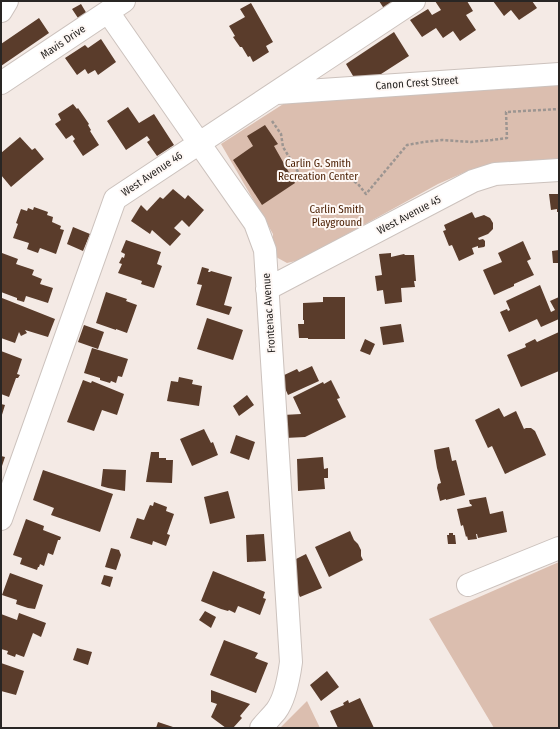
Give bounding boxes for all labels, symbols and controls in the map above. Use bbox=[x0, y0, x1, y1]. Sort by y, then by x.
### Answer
street label: Mavis Drive bbox=[38, 22, 88, 62]
street label: Canon Crest Street bbox=[375, 74, 459, 92]
street label: West Avenue 46 bbox=[119, 148, 185, 199]
park label: Carlin G. Smith Recreation Center bbox=[278, 157, 358, 183]
street label: West Avenue 45 bbox=[375, 193, 443, 237]
park label: Carlin Smith Playground bbox=[310, 203, 364, 229]
street label: Frontenac Avenue bbox=[260, 273, 278, 353]

